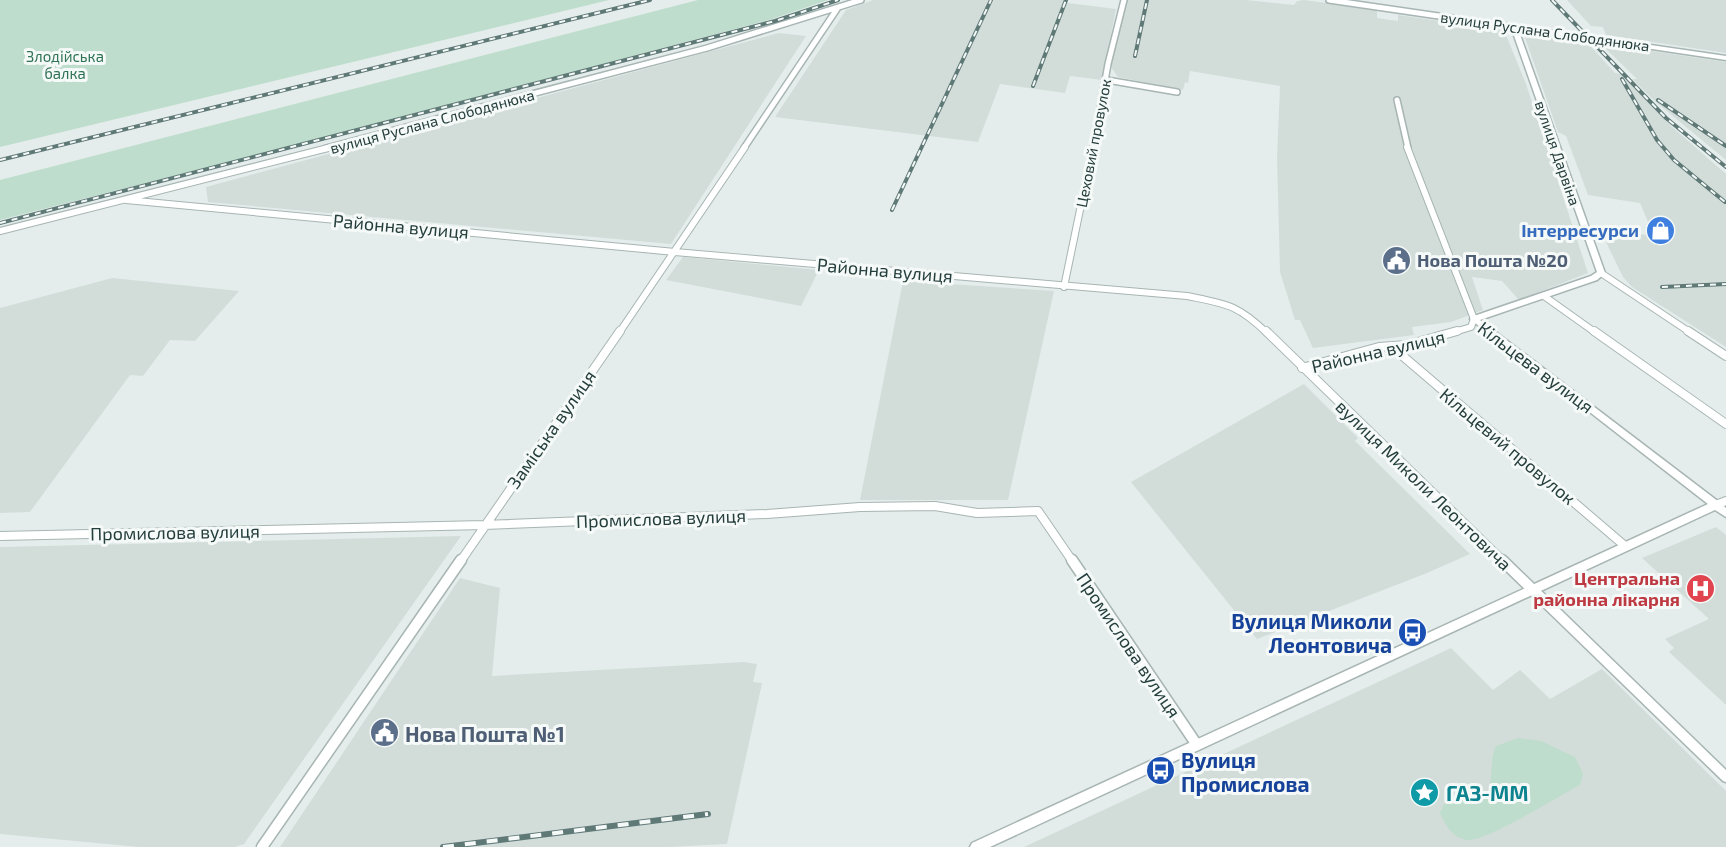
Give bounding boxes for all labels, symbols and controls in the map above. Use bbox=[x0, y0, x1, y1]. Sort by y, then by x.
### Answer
street label: вулиця Руслана Слободянюка bbox=[1439, 7, 1651, 56]
park label: Злодійська балка bbox=[26, 47, 104, 82]
street label: Цеховий провулок bbox=[1072, 77, 1115, 209]
street label: вулиця Руслана Слободянюка bbox=[328, 85, 536, 158]
street label: вулиця Дарвіна bbox=[1531, 98, 1584, 208]
street label: Районна вулиця bbox=[332, 209, 470, 243]
shop icon: Інтерресурси bbox=[1644, 214, 1676, 246]
place label: Інтерресурси bbox=[1521, 219, 1639, 241]
public building icon: Нова Пошта №20 bbox=[1380, 244, 1412, 276]
place label: Нова Пошта №20 bbox=[1417, 249, 1568, 271]
street label: Районна вулиця bbox=[816, 253, 954, 287]
street label: Кільцева вулиця bbox=[1474, 316, 1598, 418]
street label: Районна вулиця bbox=[1309, 325, 1447, 377]
street label: Заміська вулиця bbox=[502, 366, 600, 492]
street label: Кільцевий провулок bbox=[1436, 383, 1581, 509]
street label: вулиця Миколи Леонтовича bbox=[1331, 395, 1517, 575]
street label: Промислова вулиця bbox=[576, 504, 746, 532]
street label: Промислова вулиця bbox=[90, 520, 260, 544]
place label: Центральна районна лікарня bbox=[1533, 567, 1680, 610]
street label: Промислова вулиця bbox=[1072, 568, 1186, 722]
hospital icon: Центральна районна лікарня bbox=[1685, 572, 1717, 604]
place label: Вулиця Миколи Леонтовича bbox=[1231, 608, 1392, 657]
bus stop icon: Вулиця Миколи Леонтовича bbox=[1397, 616, 1429, 648]
public building icon: Нова Пошта №1 bbox=[368, 717, 400, 749]
place label: Нова Пошта №1 bbox=[405, 721, 565, 746]
place label: Вулиця Промислова bbox=[1181, 747, 1310, 796]
bus stop icon: Вулиця Промислова bbox=[1144, 755, 1176, 787]
place icon: ГАЗ-ММ bbox=[1409, 776, 1441, 808]
place label: ГАЗ-ММ bbox=[1446, 780, 1529, 805]

